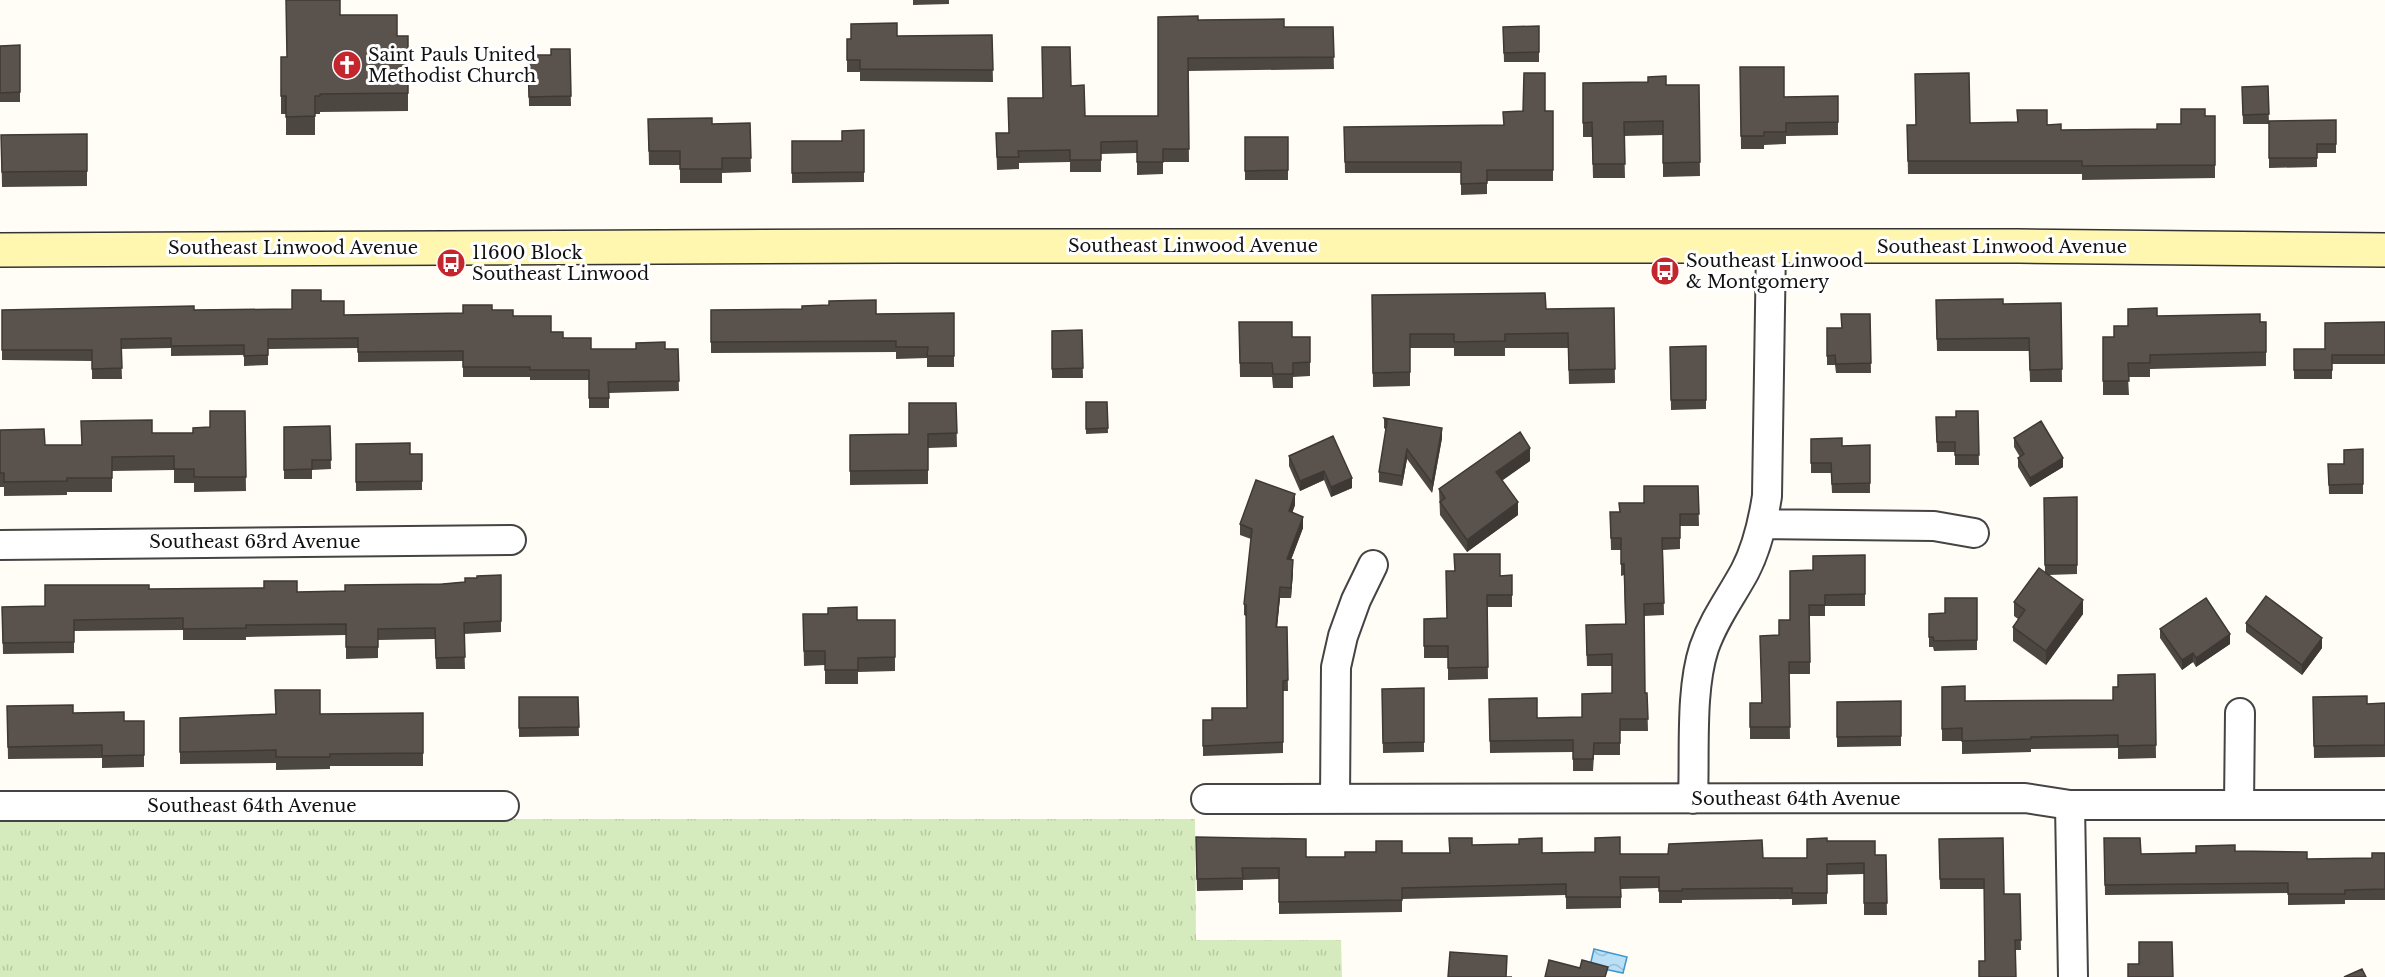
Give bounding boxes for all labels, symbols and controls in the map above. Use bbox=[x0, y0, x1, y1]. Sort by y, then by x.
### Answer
place label: Saint Pauls United Methodist Church bbox=[368, 44, 536, 87]
church icon: Saint Pauls United Methodist Church bbox=[331, 49, 363, 81]
street label: Southeast Linwood Avenue bbox=[1068, 235, 1318, 257]
street label: Southeast Linwood Avenue bbox=[1877, 236, 2127, 258]
street label: Southeast Linwood Avenue bbox=[168, 237, 418, 259]
place label: 11600 Block Southeast Linwood bbox=[472, 242, 649, 285]
bus stop icon: 11600 Block Southeast Linwood bbox=[435, 247, 467, 279]
place label: Southeast Linwood & Montgomery bbox=[1686, 250, 1863, 293]
bus stop icon: Southeast Linwood & Montgomery bbox=[1649, 255, 1681, 287]
street label: Southeast 63rd Avenue bbox=[149, 531, 361, 553]
street label: Southeast 64th Avenue bbox=[1691, 788, 1901, 810]
street label: Southeast 64th Avenue bbox=[147, 795, 357, 817]

